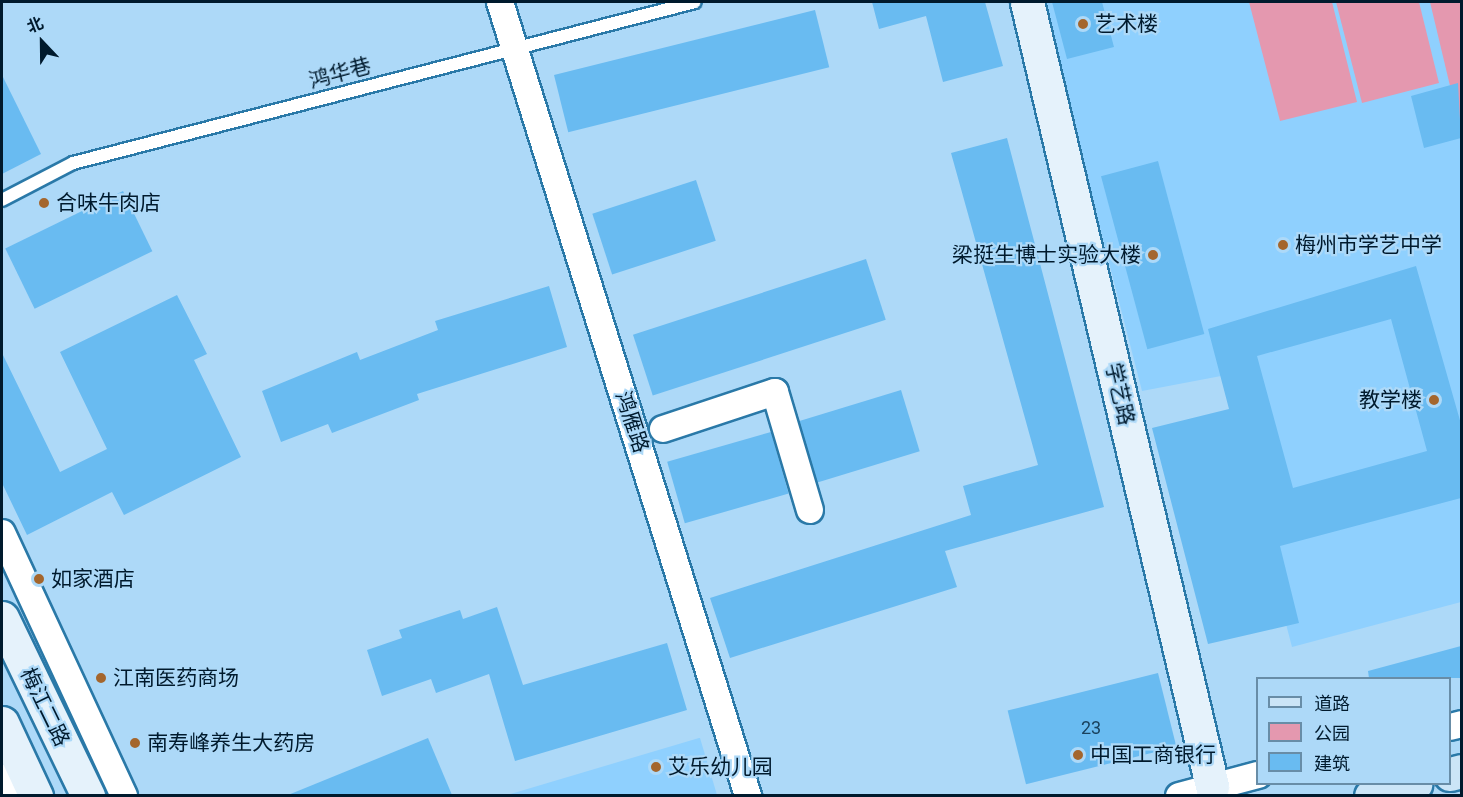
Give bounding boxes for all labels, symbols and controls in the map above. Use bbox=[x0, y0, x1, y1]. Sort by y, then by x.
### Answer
place label: 艺术楼 bbox=[1095, 11, 1158, 37]
north arrow bbox=[12, 12, 72, 72]
text: 北 bbox=[24, 13, 46, 37]
marker: 艺术楼 bbox=[1076, 17, 1090, 31]
street label: 鸿华巷 bbox=[306, 53, 374, 93]
place label: 合味牛肉店 bbox=[56, 190, 161, 216]
marker: 合味牛肉店 bbox=[37, 196, 51, 210]
place label: 梅州市学艺中学 bbox=[1295, 232, 1442, 258]
marker: 梅州市学艺中学 bbox=[1276, 238, 1290, 252]
place label: 梁挺生博士实验大楼 bbox=[952, 242, 1141, 268]
marker: 梁挺生博士实验大楼 bbox=[1146, 248, 1160, 262]
street label: 学艺路 bbox=[1101, 360, 1139, 428]
place label: 教学楼 bbox=[1359, 387, 1422, 413]
street label: 鸿雁路 bbox=[610, 388, 654, 456]
marker: 教学楼 bbox=[1427, 393, 1441, 407]
place label: 如家酒店 bbox=[51, 566, 135, 592]
marker: 如家酒店 bbox=[32, 572, 46, 586]
street label: 梅江二路 bbox=[15, 664, 75, 750]
place label: 江南医药商场 bbox=[113, 665, 239, 691]
marker: 江南医药商场 bbox=[94, 671, 108, 685]
legend bbox=[1256, 677, 1451, 785]
text: 道路 bbox=[1314, 693, 1350, 714]
house number: 23 bbox=[1081, 717, 1101, 739]
text: 公园 bbox=[1314, 723, 1350, 744]
place label: 南寿峰养生大药房 bbox=[147, 730, 315, 756]
marker: 南寿峰养生大药房 bbox=[128, 736, 142, 750]
place label: 中国工商银行 bbox=[1090, 742, 1216, 768]
marker: 中国工商银行 bbox=[1071, 748, 1085, 762]
text: 建筑 bbox=[1314, 753, 1350, 774]
place label: 艾乐幼儿园 bbox=[668, 754, 773, 780]
marker: 艾乐幼儿园 bbox=[649, 760, 663, 774]

